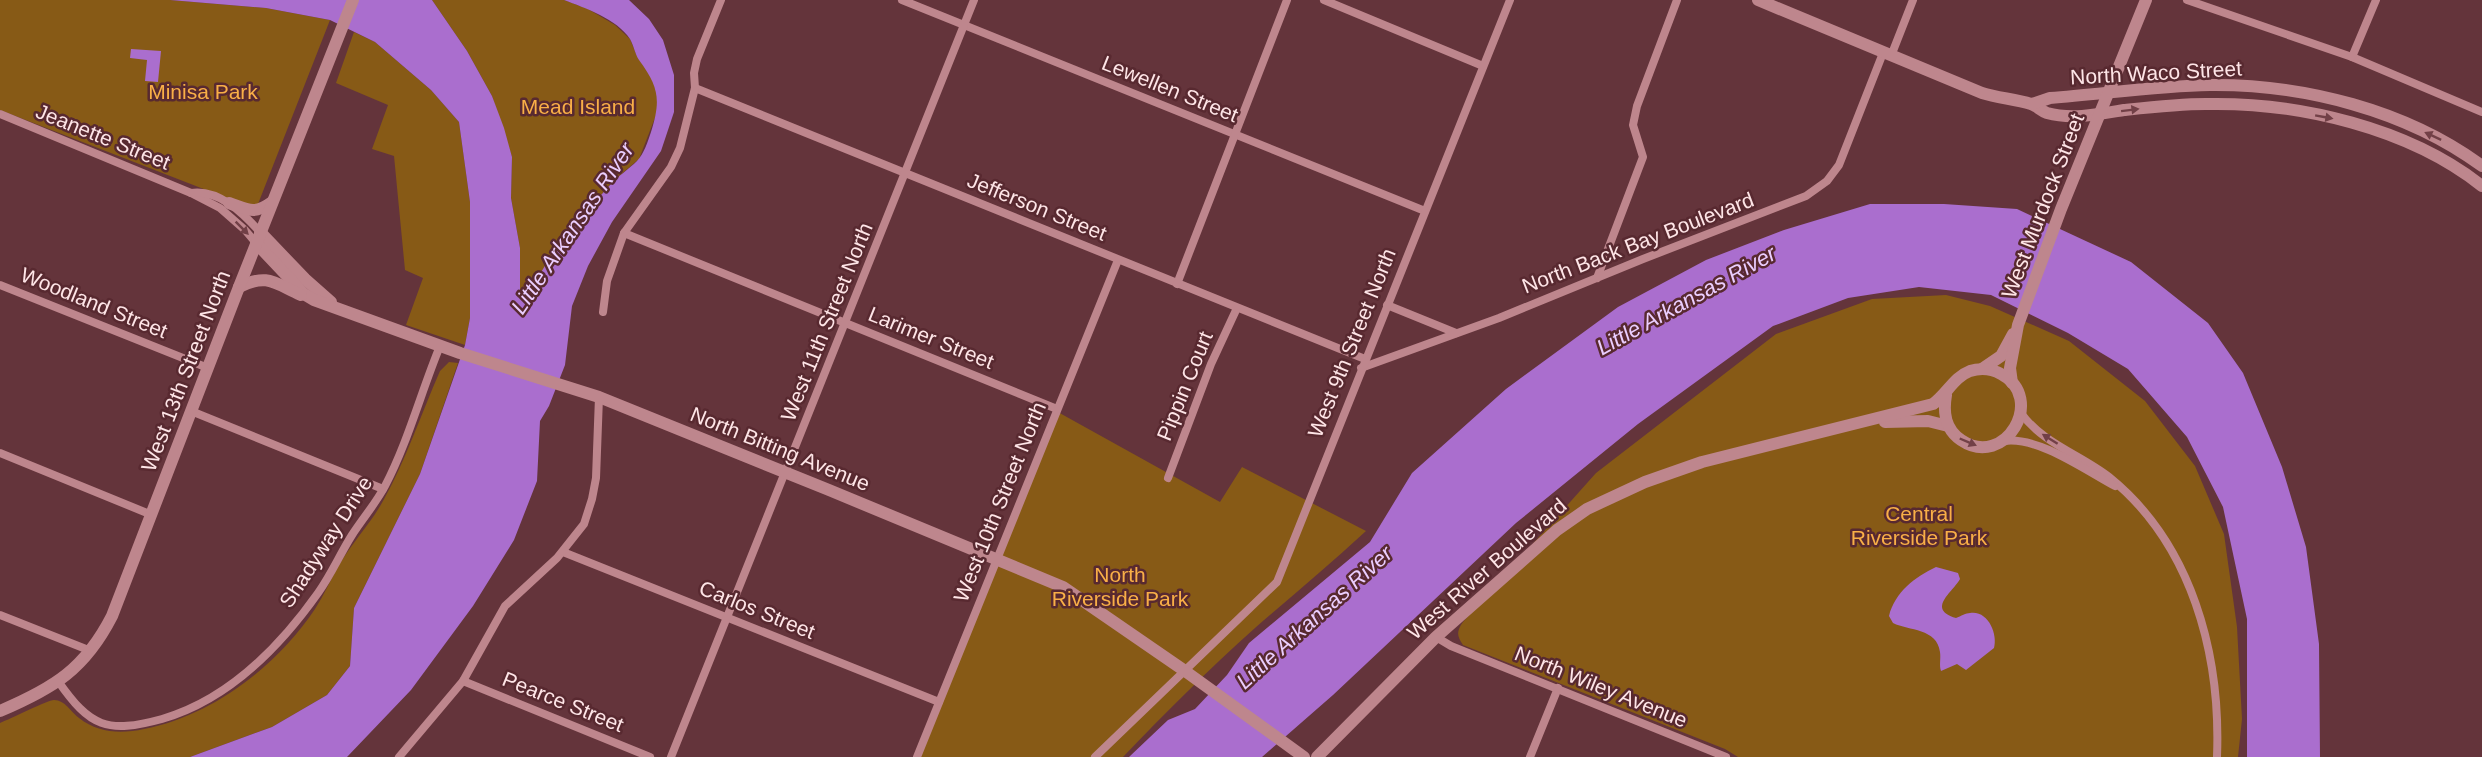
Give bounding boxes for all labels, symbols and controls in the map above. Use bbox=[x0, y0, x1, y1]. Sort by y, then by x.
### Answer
street label: Lewellen Street bbox=[1099, 51, 1242, 126]
street label: North Waco Street bbox=[2070, 57, 2243, 88]
park label: Minisa Park bbox=[148, 80, 258, 103]
park label: Mead Island bbox=[521, 95, 635, 118]
street label: Jeanette Street bbox=[33, 99, 174, 174]
one-way arrow bbox=[2121, 105, 2140, 115]
street label: West Murdock Street bbox=[1997, 110, 2088, 301]
one-way arrow bbox=[2314, 112, 2333, 121]
one-way arrow bbox=[2424, 131, 2441, 140]
water label: Little Arkansas River bbox=[506, 137, 640, 319]
street label: Jefferson Street bbox=[964, 168, 1110, 245]
street label: North Back Bay Boulevard bbox=[1519, 188, 1757, 297]
street label: West 11th Street North bbox=[776, 219, 877, 424]
one-way arrow bbox=[235, 220, 249, 234]
water label: Little Arkansas River bbox=[1592, 240, 1782, 360]
street label: West 9th Street North bbox=[1303, 245, 1400, 441]
street label: Woodland Street bbox=[18, 263, 171, 342]
street label: West 13th Street North bbox=[137, 267, 234, 474]
street label: Larimer Street bbox=[865, 302, 997, 373]
street label: Pippin Court bbox=[1152, 328, 1217, 444]
street label: West 10th Street North bbox=[949, 399, 1050, 605]
street label: North Bitting Avenue bbox=[687, 402, 873, 495]
one-way arrow bbox=[2042, 434, 2058, 445]
one-way arrow bbox=[1960, 437, 1978, 447]
street label: Shadyway Drive bbox=[275, 472, 377, 612]
street label: West River Boulevard bbox=[1403, 493, 1571, 644]
park label: Central Riverside Park bbox=[1851, 502, 1988, 549]
water label: Little Arkansas River bbox=[1231, 540, 1399, 694]
park label: North Riverside Park bbox=[1052, 563, 1189, 610]
street label: Carlos Street bbox=[696, 576, 818, 643]
street label: North Wiley Avenue bbox=[1512, 641, 1691, 732]
street label: Pearce Street bbox=[499, 667, 627, 736]

